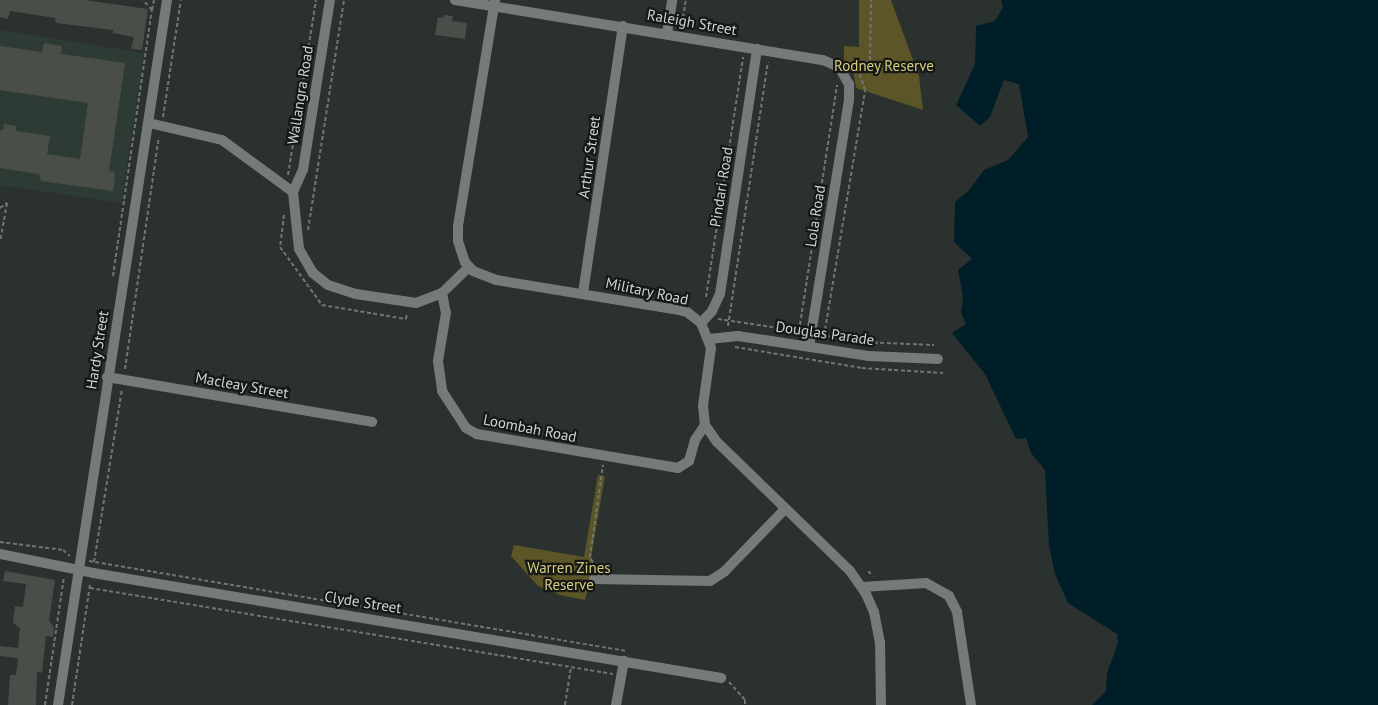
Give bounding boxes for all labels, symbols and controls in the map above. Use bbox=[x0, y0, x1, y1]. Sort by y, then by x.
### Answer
street label: Raleigh Street bbox=[646, 5, 738, 39]
street label: Wallangra Road bbox=[283, 44, 317, 146]
park label: Rodney Reserve bbox=[834, 57, 934, 75]
street label: Arthur Street bbox=[574, 115, 604, 199]
street label: Pindari Road bbox=[706, 146, 736, 228]
street label: Lola Road bbox=[801, 184, 829, 248]
street label: Military Road bbox=[604, 273, 690, 309]
street label: Hardy Street bbox=[82, 309, 112, 391]
street label: Douglas Parade bbox=[774, 317, 876, 349]
street label: Macleay Street bbox=[194, 368, 290, 402]
street label: Loombah Road bbox=[482, 410, 578, 446]
park label: Warren Zines Reserve bbox=[527, 558, 611, 593]
street label: Clyde Street bbox=[323, 587, 403, 617]

